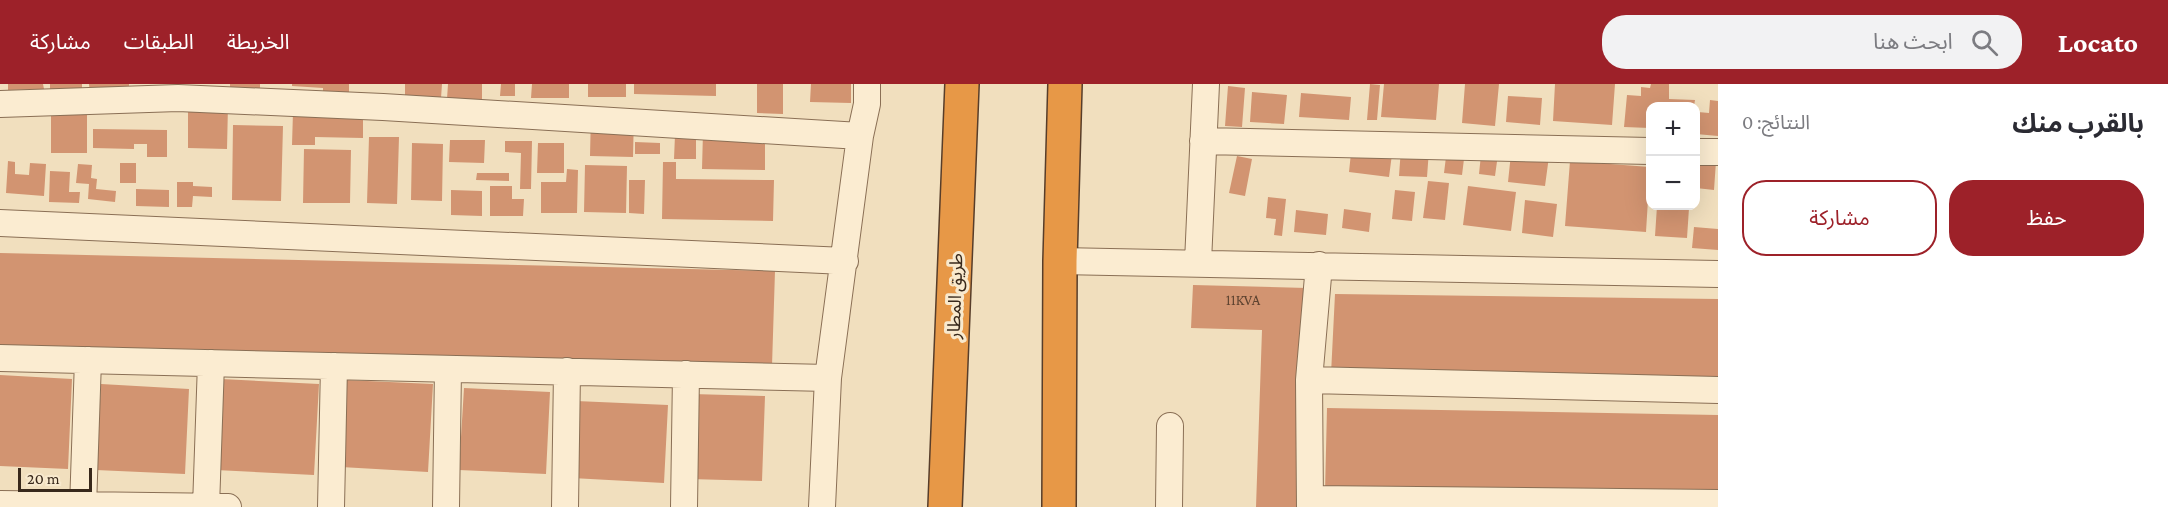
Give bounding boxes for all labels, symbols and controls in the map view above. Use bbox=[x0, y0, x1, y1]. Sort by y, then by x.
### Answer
search box bbox=[1602, 15, 2022, 69]
icon: search bbox=[1968, 26, 2001, 59]
text: Locato bbox=[2058, 27, 2138, 58]
text: ابحث هنا bbox=[1873, 29, 1953, 54]
text: مشاركة bbox=[30, 30, 91, 54]
text: الطبقات bbox=[124, 30, 194, 54]
text: الخريطة bbox=[227, 30, 290, 54]
map controls bbox=[1646, 102, 1700, 210]
button: + bbox=[1646, 102, 1700, 156]
text: بالقرب منك bbox=[2012, 109, 2144, 138]
text: النتائج: 0 bbox=[1742, 111, 1810, 133]
button: − bbox=[1646, 156, 1700, 210]
button: مشاركة bbox=[1742, 180, 1937, 256]
button: حفظ bbox=[1949, 180, 2144, 256]
street label: طريق المطار bbox=[943, 253, 967, 340]
house number: 11KVA bbox=[1226, 292, 1261, 308]
scale bar bbox=[18, 465, 92, 492]
text: 20 m bbox=[27, 470, 60, 487]

